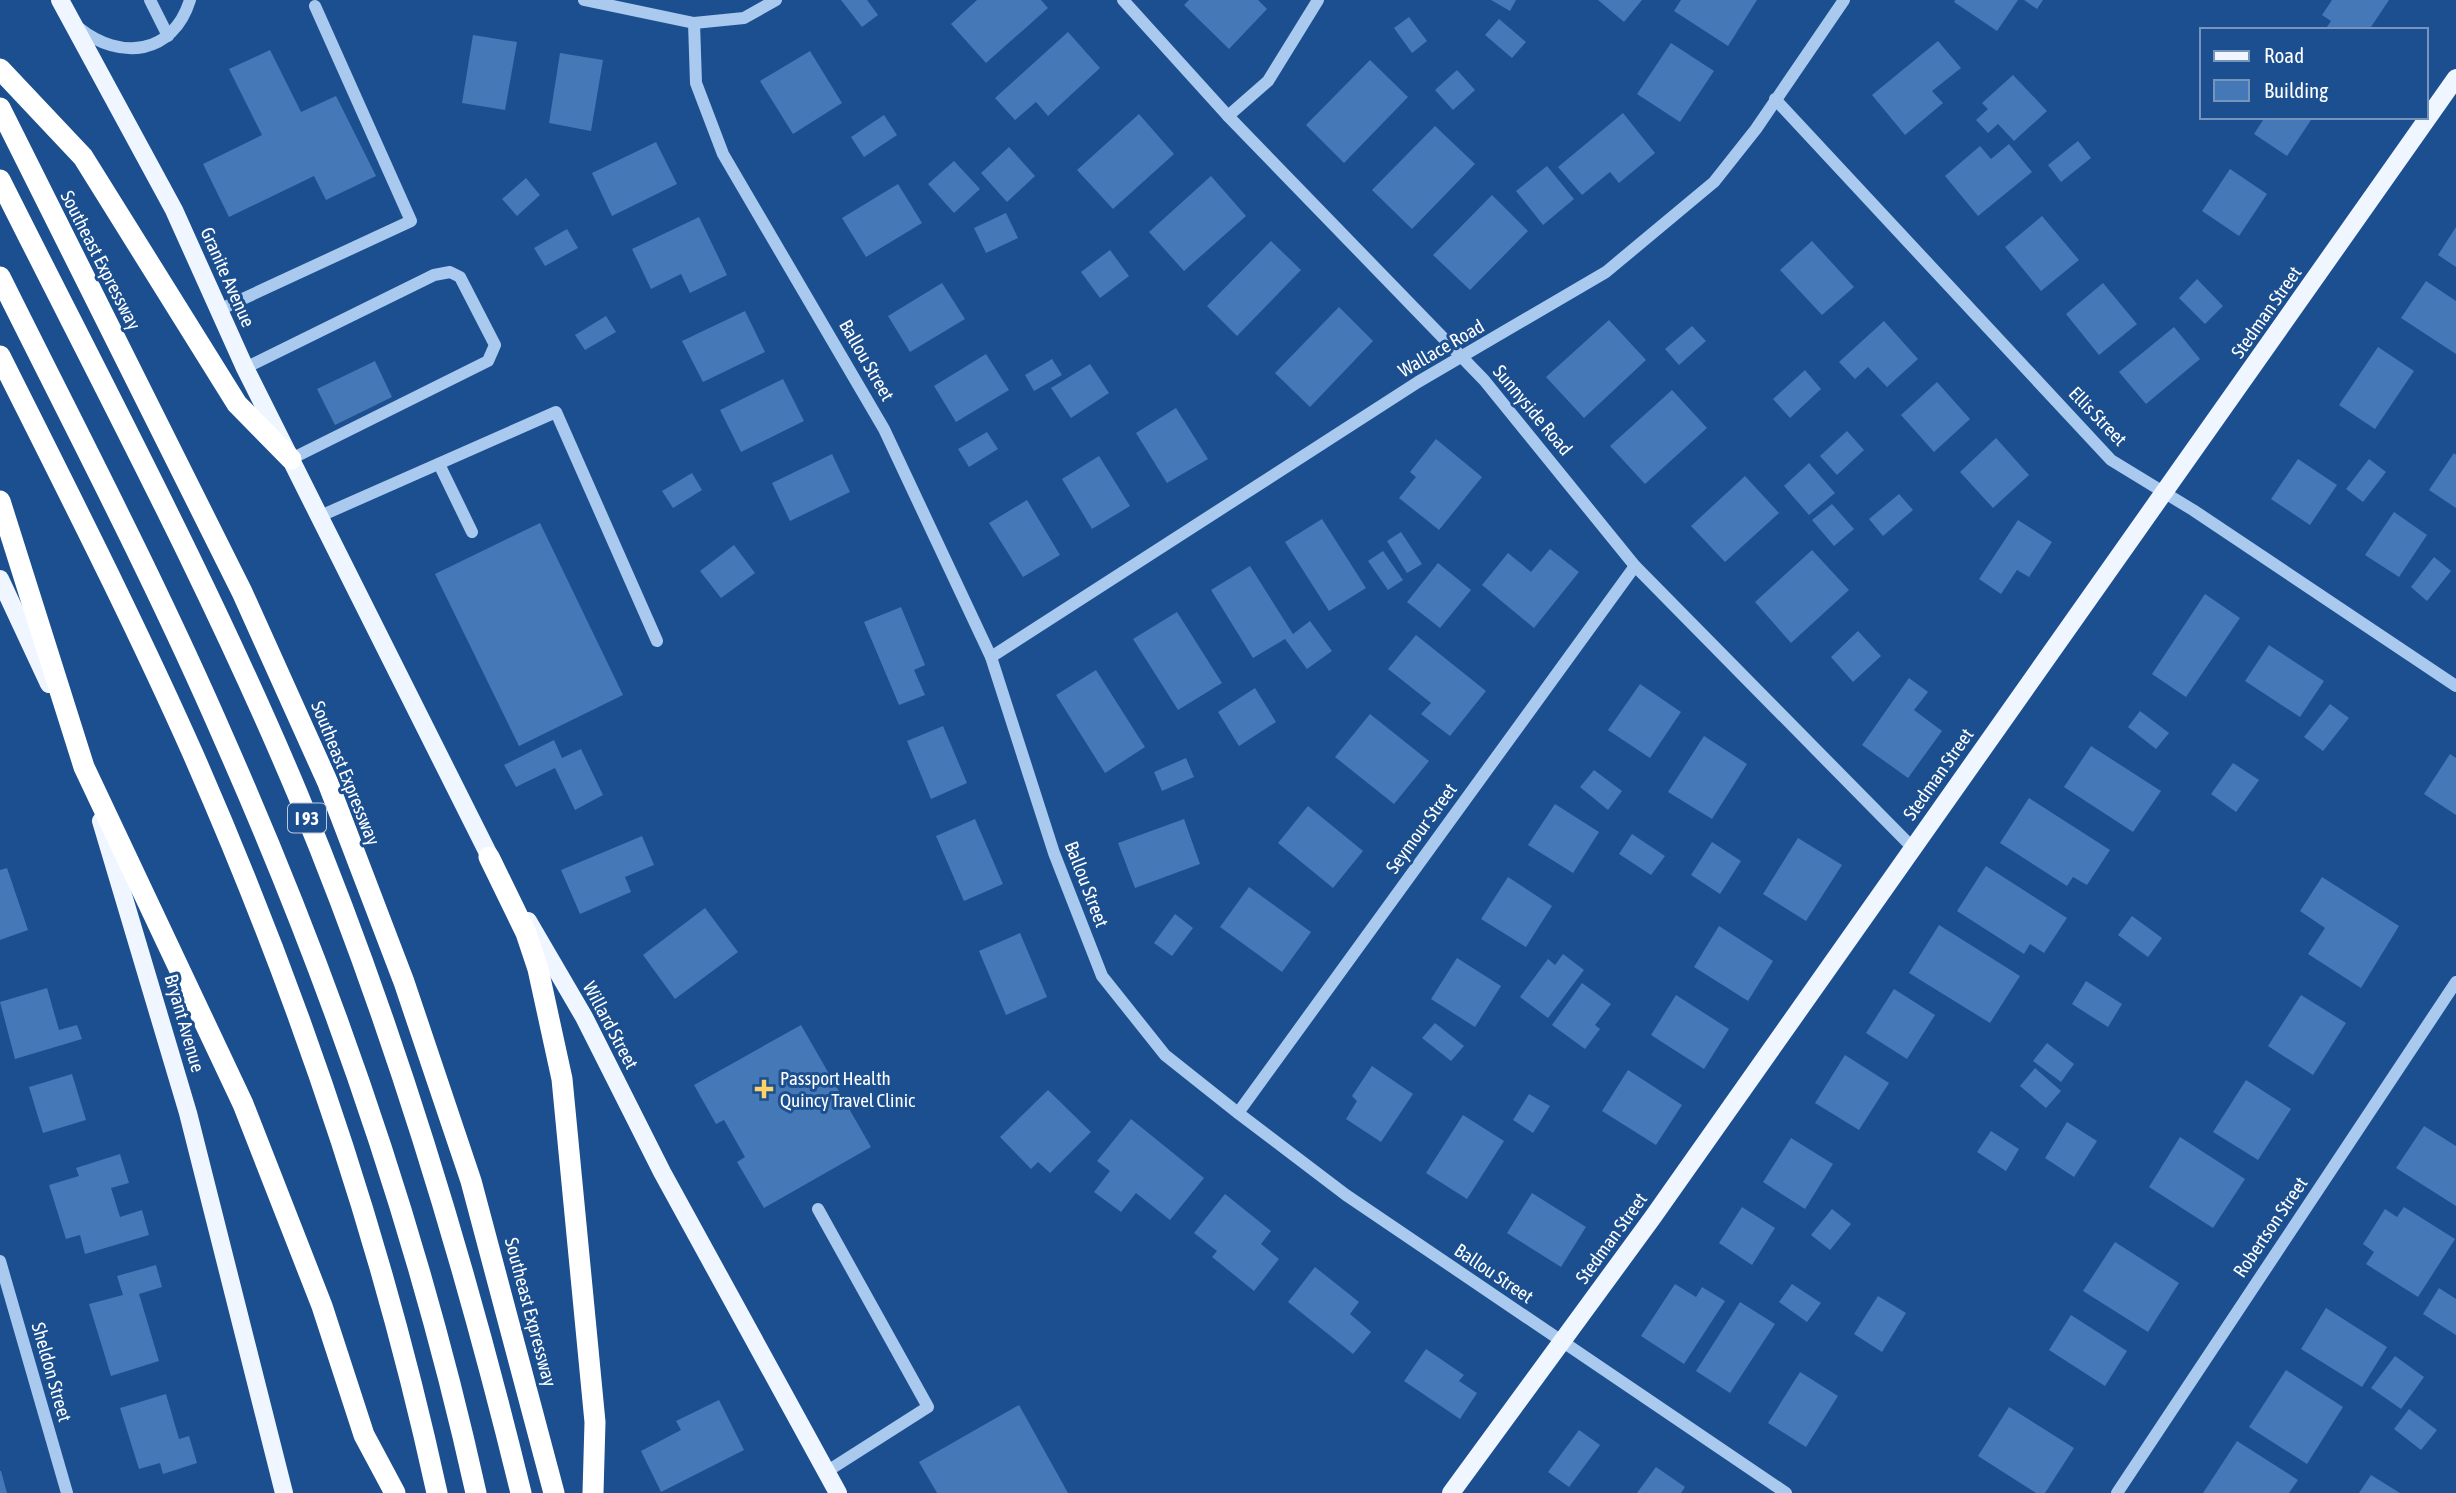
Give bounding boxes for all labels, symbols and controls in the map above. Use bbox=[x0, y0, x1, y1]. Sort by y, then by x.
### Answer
legend bbox=[2200, 28, 2428, 119]
text: Road bbox=[2264, 43, 2304, 67]
text: Building bbox=[2264, 78, 2328, 102]
street label: Southeast Expressway bbox=[56, 187, 146, 333]
street label: Granite Avenue bbox=[196, 224, 260, 330]
street label: Stedman Street bbox=[2226, 262, 2306, 362]
street label: Ballou Street bbox=[835, 315, 899, 405]
street label: Wallace Road bbox=[1394, 315, 1488, 381]
street label: Sunnyside Road bbox=[1489, 360, 1577, 460]
street label: Ellis Street bbox=[2065, 382, 2131, 450]
street label: Southeast Expressway bbox=[307, 698, 385, 848]
street label: Stedman Street bbox=[1898, 724, 1978, 824]
street label: Seymour Street bbox=[1381, 779, 1461, 877]
road number: I 93 bbox=[288, 804, 326, 832]
street label: Ballou Street bbox=[1061, 838, 1113, 930]
street label: Bryant Avenue bbox=[161, 971, 209, 1075]
street label: Willard Street bbox=[579, 977, 643, 1073]
place label: Passport Health Quincy Travel Clinic bbox=[780, 1067, 916, 1111]
marker: Passport Health Quincy Travel Clinic bbox=[754, 1079, 774, 1099]
street label: Robertson Street bbox=[2228, 1173, 2312, 1281]
street label: Stedman Street bbox=[1571, 1188, 1651, 1288]
street label: Southeast Expressway bbox=[501, 1235, 562, 1389]
street label: Ballou Street bbox=[1450, 1239, 1538, 1307]
street label: Sheldon Street bbox=[27, 1320, 77, 1424]

